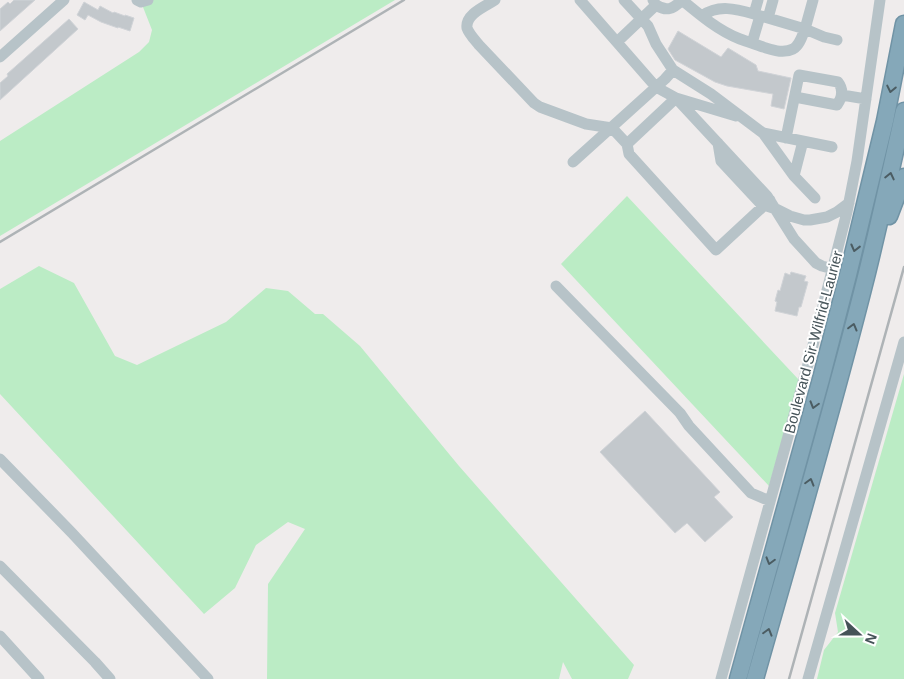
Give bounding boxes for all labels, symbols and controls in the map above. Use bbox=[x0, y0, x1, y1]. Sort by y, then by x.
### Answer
one-way arrow bbox=[886, 85, 897, 94]
one-way arrow bbox=[884, 171, 894, 180]
one-way arrow bbox=[850, 243, 861, 252]
street label: Boulevard Sir-Wilfrid-Laurier bbox=[780, 249, 846, 435]
one-way arrow bbox=[847, 323, 857, 331]
one-way arrow bbox=[810, 400, 820, 408]
one-way arrow bbox=[805, 479, 815, 487]
one-way arrow bbox=[766, 557, 776, 565]
north arrow bbox=[834, 609, 884, 659]
one-way arrow bbox=[763, 628, 773, 637]
text: N bbox=[862, 631, 880, 646]

